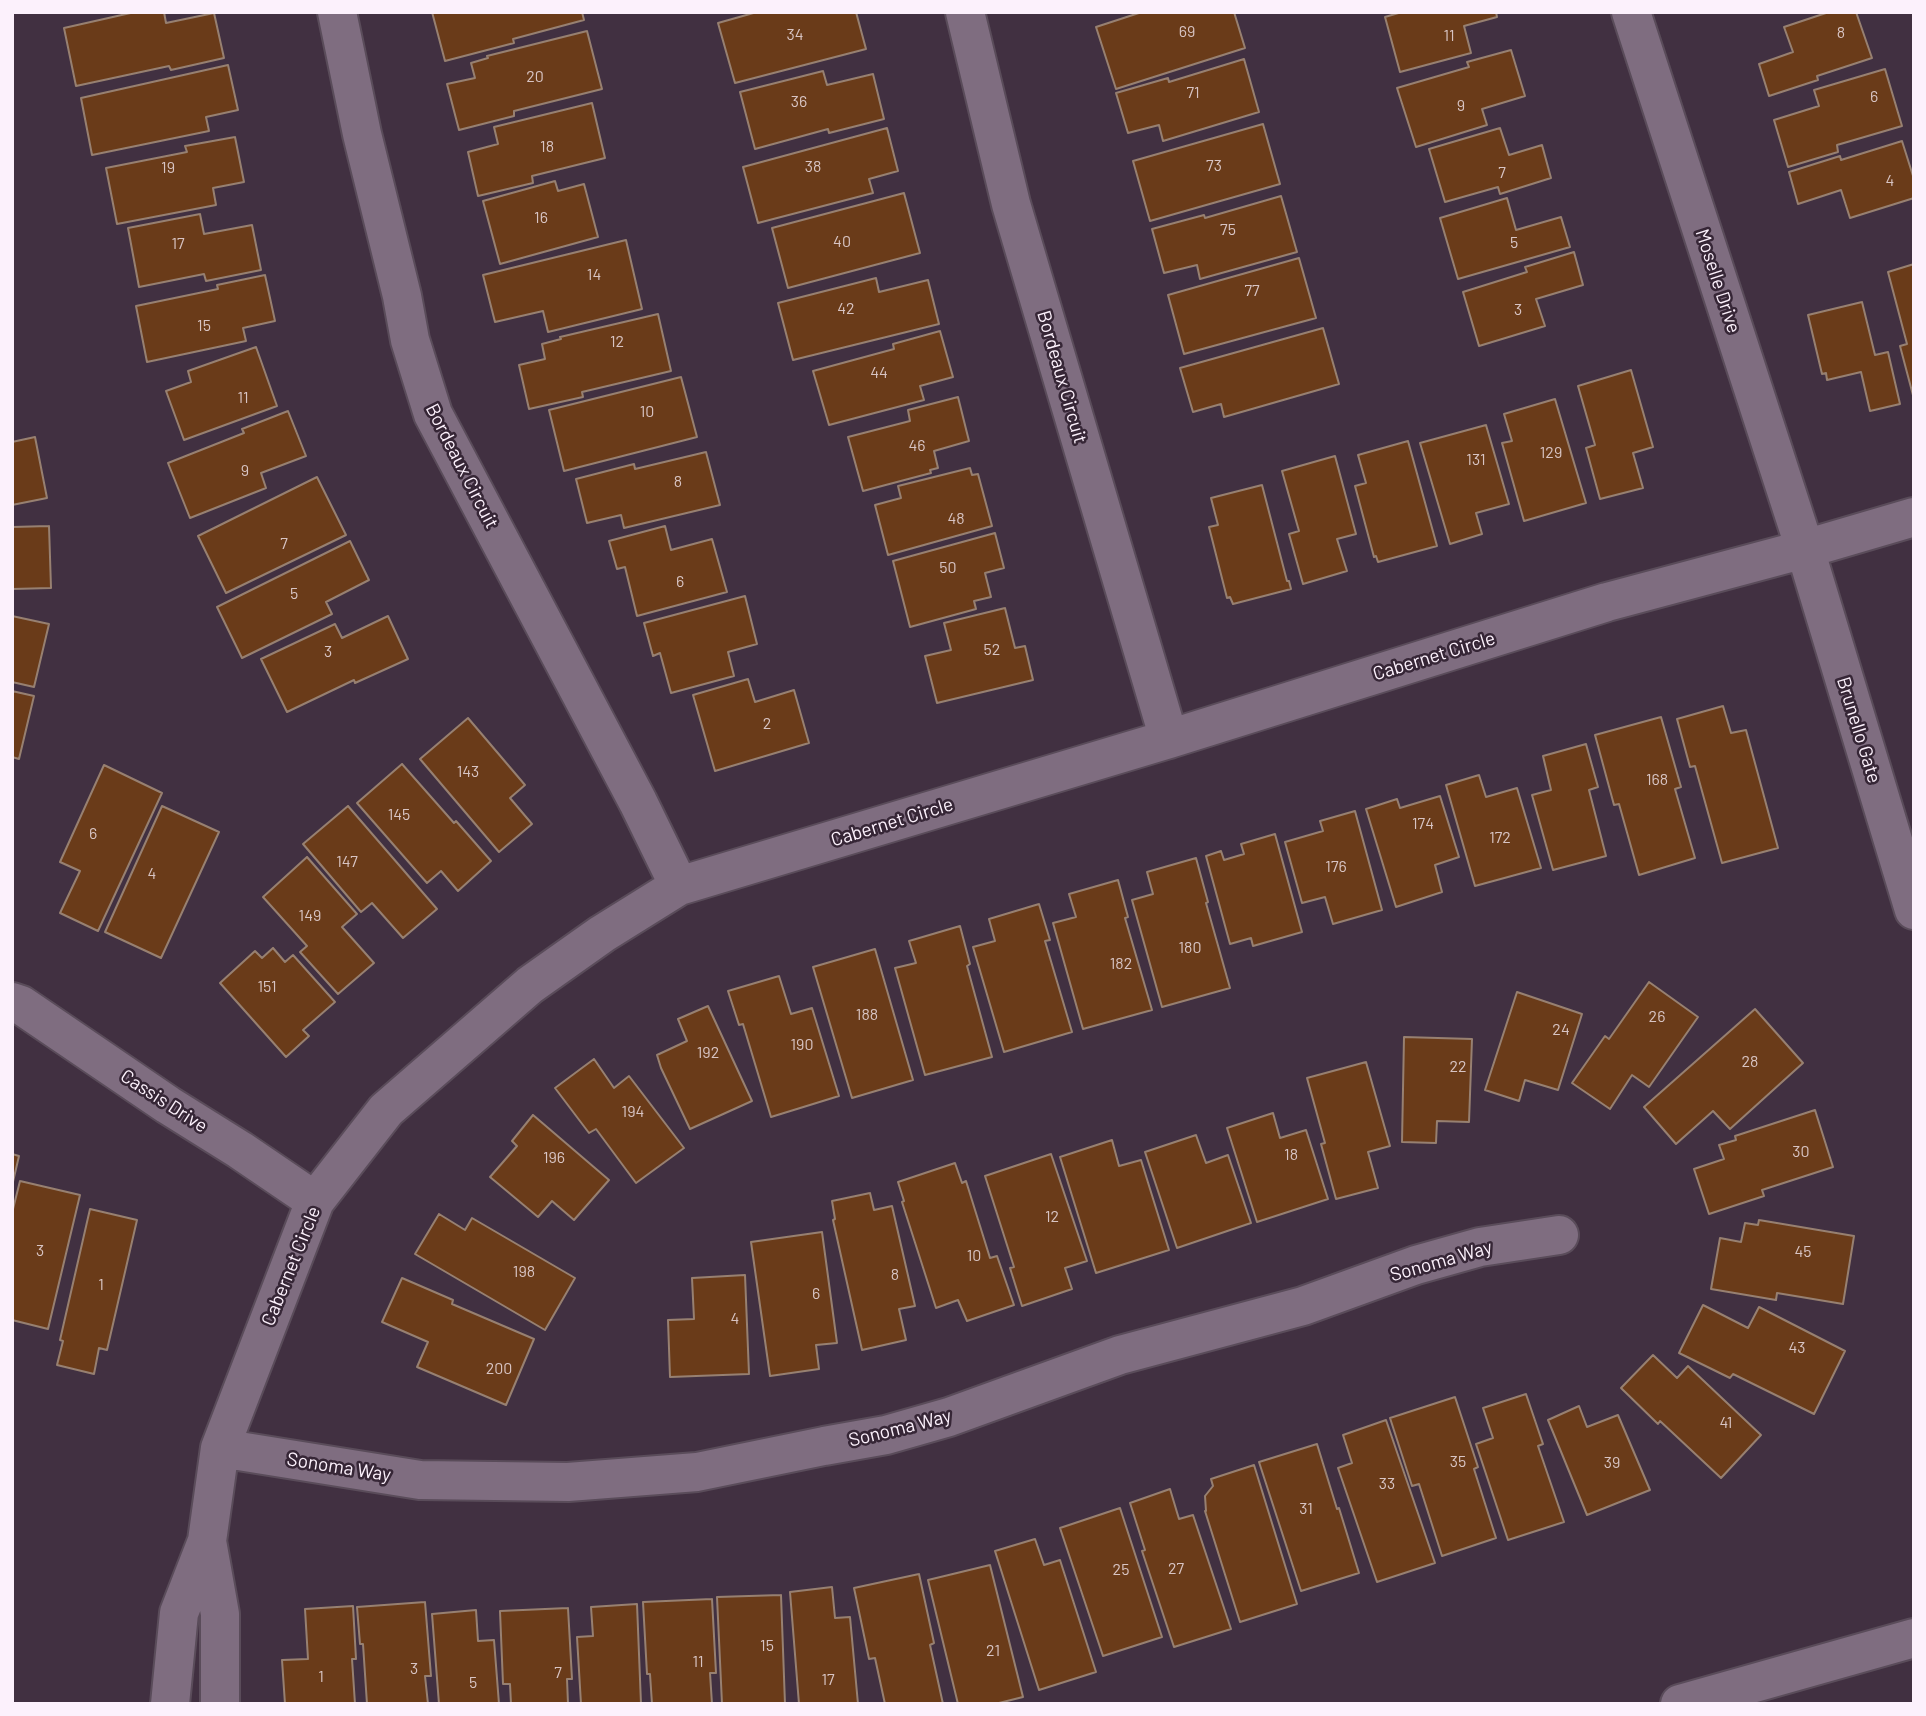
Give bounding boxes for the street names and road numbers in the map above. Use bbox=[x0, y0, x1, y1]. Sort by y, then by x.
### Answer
street label: Moselle Drive bbox=[1690, 226, 1746, 336]
street label: Bordeaux Circuit bbox=[1032, 308, 1092, 446]
street label: Bordeaux Circuit bbox=[421, 400, 503, 532]
street label: Cabernet Circle bbox=[1370, 627, 1498, 685]
street label: Brunello Gate bbox=[1832, 674, 1886, 786]
street label: Cabernet Circle bbox=[828, 793, 956, 851]
street label: Cassis Drive bbox=[116, 1064, 212, 1138]
street label: Cabernet Circle bbox=[257, 1203, 325, 1329]
street label: Sonoma Way bbox=[1387, 1236, 1495, 1286]
street label: Sonoma Way bbox=[846, 1404, 954, 1452]
street label: Sonoma Way bbox=[285, 1448, 393, 1486]

